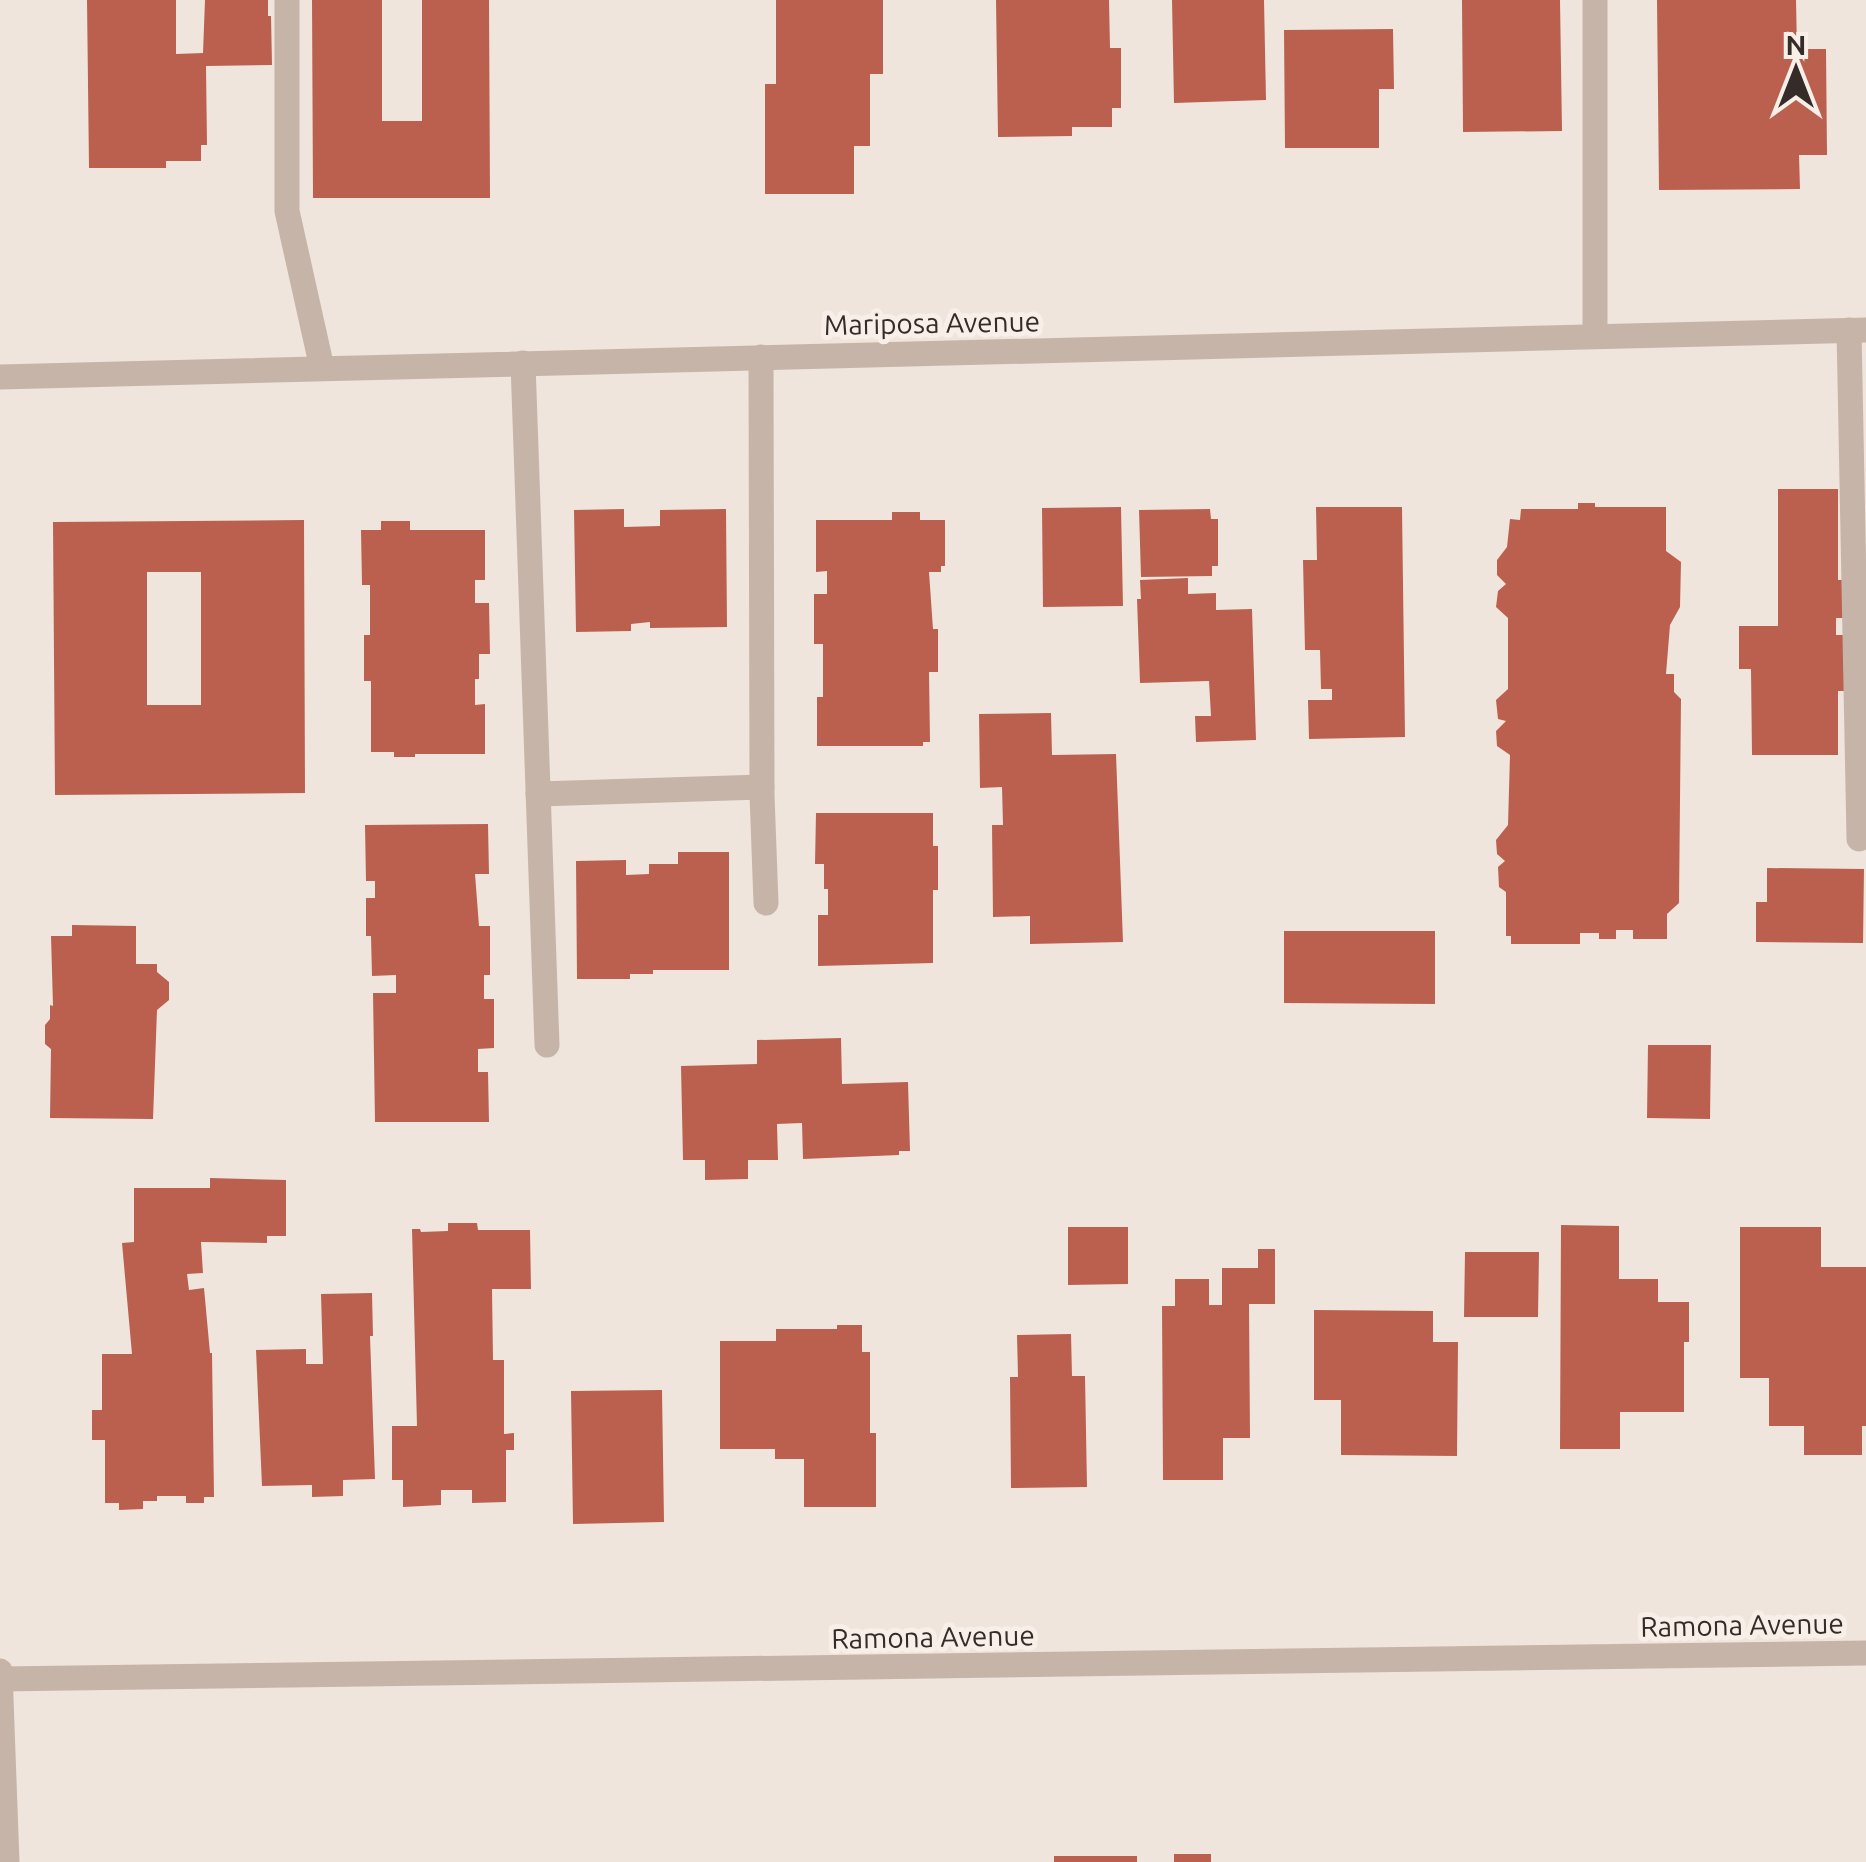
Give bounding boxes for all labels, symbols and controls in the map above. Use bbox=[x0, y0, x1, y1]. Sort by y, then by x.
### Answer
north arrow bbox=[1746, 20, 1846, 120]
text: N bbox=[1786, 29, 1806, 60]
street label: Mariposa Avenue bbox=[824, 305, 1040, 340]
street label: Ramona Avenue bbox=[1640, 1607, 1844, 1642]
street label: Ramona Avenue bbox=[831, 1619, 1035, 1654]

